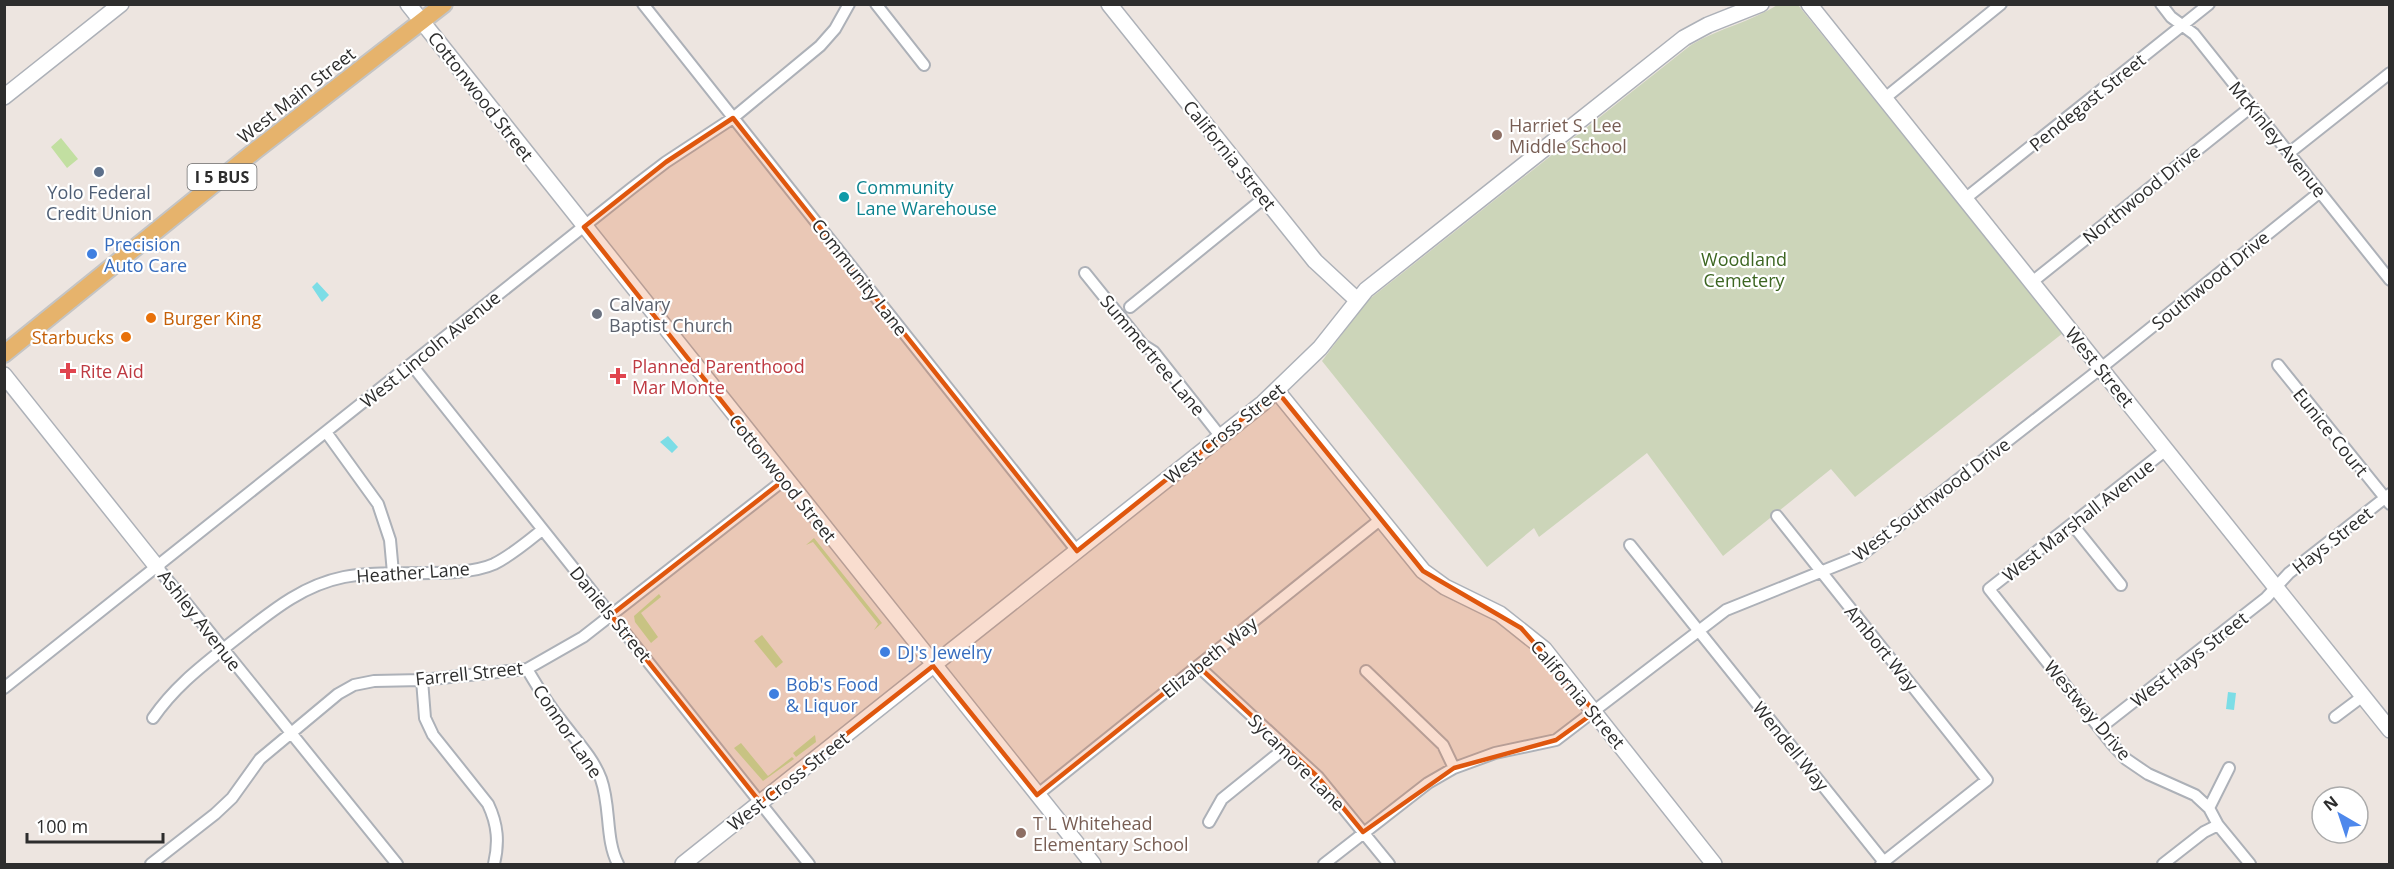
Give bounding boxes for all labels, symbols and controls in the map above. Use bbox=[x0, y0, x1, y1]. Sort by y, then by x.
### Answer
street label: Cottonwood Street bbox=[423, 26, 539, 166]
street label: West Main Street bbox=[232, 41, 360, 149]
street label: Pendegast Street bbox=[2024, 48, 2150, 156]
street label: McKinley Avenue bbox=[2224, 76, 2332, 202]
street label: California Street bbox=[1178, 95, 1282, 215]
place label: Harriet S. Lee Middle School bbox=[1509, 113, 1627, 158]
marker: Harriet S. Lee Middle School bbox=[1490, 128, 1504, 142]
street label: Northwood Drive bbox=[2077, 139, 2205, 249]
road number: I 5 BUS bbox=[188, 164, 256, 190]
marker: Yolo Federal Credit Union bbox=[92, 165, 106, 179]
place label: Community Lane Warehouse bbox=[856, 175, 997, 220]
place label: Yolo Federal Credit Union bbox=[46, 180, 152, 225]
marker: Community Lane Warehouse bbox=[837, 190, 851, 204]
street label: Community Lane bbox=[807, 213, 913, 341]
street label: Southwood Drive bbox=[2146, 225, 2274, 335]
place label: Precision Auto Care bbox=[104, 232, 187, 277]
marker: Precision Auto Care bbox=[85, 247, 99, 261]
park label: Woodland Cemetery bbox=[1701, 247, 1787, 292]
street label: West Lincoln Avenue bbox=[355, 285, 505, 413]
street label: Summertree Lane bbox=[1095, 289, 1211, 421]
place label: Calvary Baptist Church bbox=[609, 292, 733, 337]
place label: Burger King bbox=[163, 306, 262, 330]
marker: Calvary Baptist Church bbox=[590, 307, 604, 321]
marker: Burger King bbox=[144, 311, 158, 325]
street label: West Street bbox=[2060, 322, 2140, 412]
place label: Starbucks bbox=[32, 325, 114, 349]
marker: Starbucks bbox=[119, 330, 133, 344]
place label: Planned Parenthood Mar Monte bbox=[632, 354, 805, 399]
place label: Rite Aid bbox=[80, 359, 144, 383]
marker: Rite Aid bbox=[61, 364, 75, 378]
marker: Planned Parenthood Mar Monte bbox=[609, 367, 627, 385]
street label: West Cross Street bbox=[1159, 377, 1289, 489]
street label: Eunice Court bbox=[2288, 383, 2374, 481]
street label: Cottonwood Street bbox=[724, 409, 842, 547]
street label: West Southwood Drive bbox=[1848, 432, 2014, 566]
street label: West Marshall Avenue bbox=[1997, 453, 2159, 587]
street label: Hays Street bbox=[2287, 501, 2377, 579]
street label: Heather Lane bbox=[356, 556, 470, 588]
street label: Daniels Street bbox=[565, 561, 657, 667]
street label: Ashley Avenue bbox=[153, 565, 247, 675]
street label: Ambort Way bbox=[1840, 600, 1925, 697]
street label: West Hays Street bbox=[2126, 606, 2252, 712]
street label: Elizabeth Way bbox=[1156, 610, 1263, 703]
street label: California Street bbox=[1525, 635, 1631, 753]
place label: DJ's Jewelry bbox=[897, 640, 993, 664]
marker: DJ's Jewelry bbox=[878, 645, 892, 659]
street label: Farrell Street bbox=[414, 655, 524, 691]
street label: Westway Drive bbox=[2039, 655, 2137, 765]
place label: Bob's Food & Liquor bbox=[786, 672, 879, 717]
street label: Connor Lane bbox=[528, 680, 608, 782]
marker: Bob's Food & Liquor bbox=[767, 687, 781, 701]
street label: Wendell Way bbox=[1748, 696, 1835, 796]
street label: Sycamore Lane bbox=[1243, 708, 1351, 816]
street label: West Cross Street bbox=[722, 726, 854, 836]
north arrow bbox=[2310, 785, 2370, 845]
text: N bbox=[2319, 791, 2343, 816]
scale bar bbox=[27, 806, 164, 844]
place label: T L Whitehead Elementary School bbox=[1033, 811, 1189, 856]
text: 100 m bbox=[36, 814, 88, 838]
marker: T L Whitehead Elementary School bbox=[1014, 826, 1028, 840]

